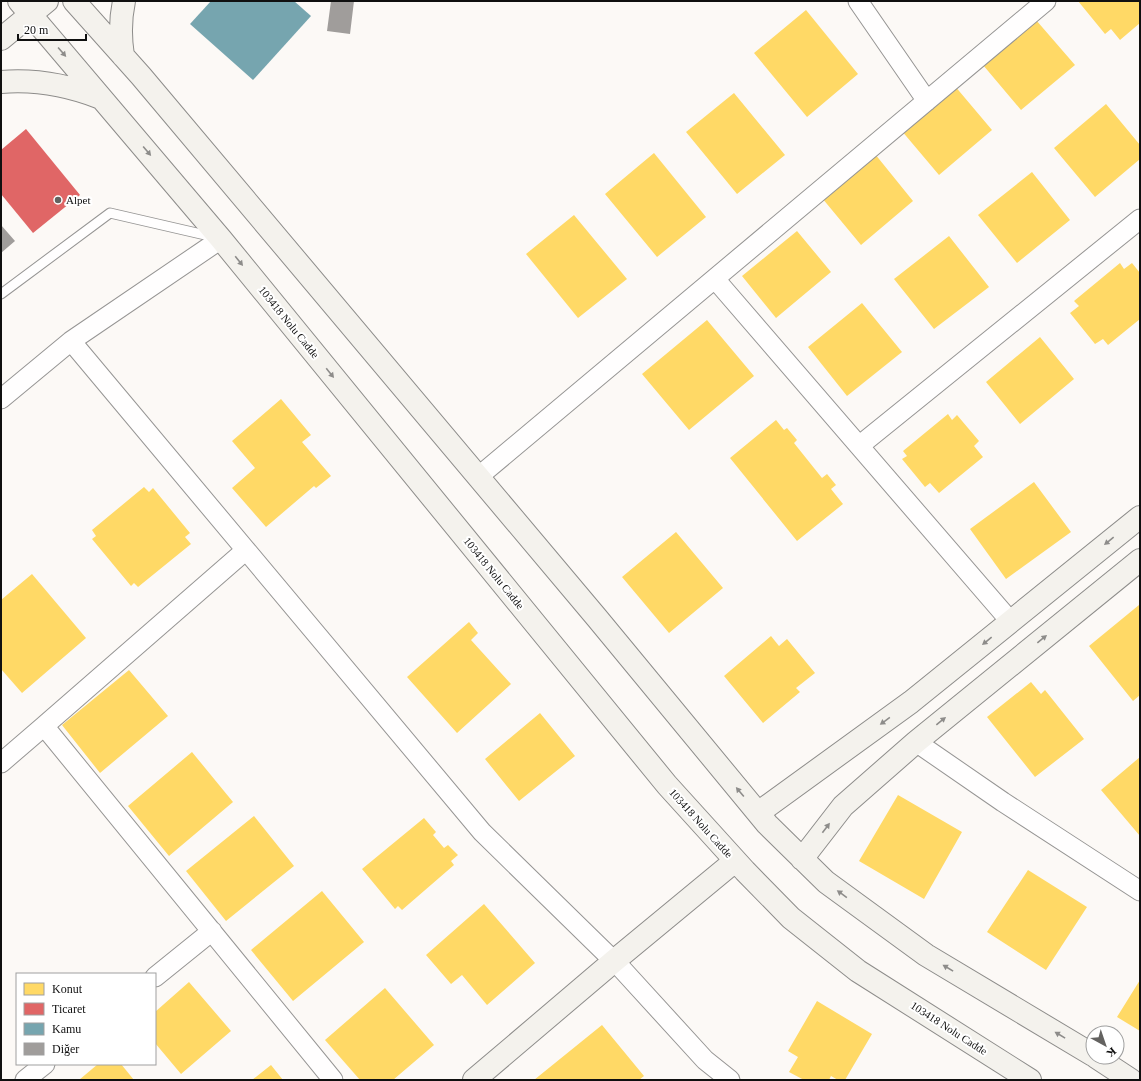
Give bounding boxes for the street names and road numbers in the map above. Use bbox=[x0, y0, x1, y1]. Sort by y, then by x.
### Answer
street label: 103418 Nolu Cadde bbox=[256, 284, 322, 360]
street label: 103418 Nolu Cadde bbox=[461, 535, 527, 611]
street label: 103418 Nolu Cadde bbox=[667, 786, 735, 860]
street label: 103418 Nolu Cadde bbox=[909, 999, 990, 1057]

